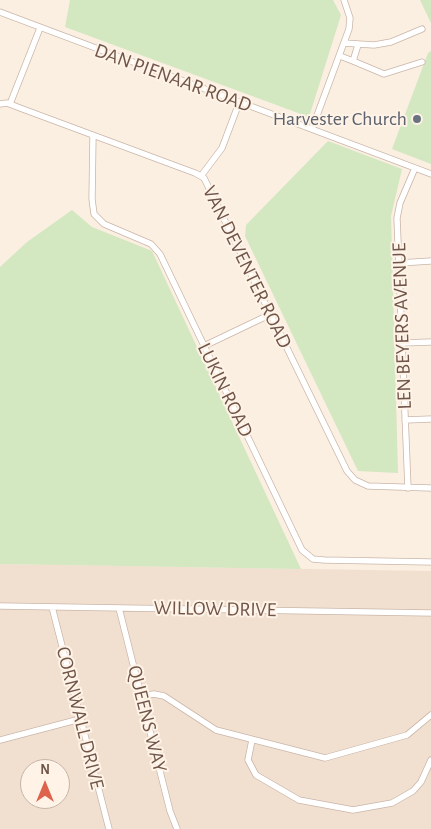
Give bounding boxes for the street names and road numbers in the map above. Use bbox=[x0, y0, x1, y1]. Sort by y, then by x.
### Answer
street label: DAN PIENAAR ROAD bbox=[91, 38, 255, 118]
street label: VAN DEVENTER ROAD bbox=[197, 182, 297, 352]
street label: LEN BEYERS AVENUE bbox=[387, 242, 417, 410]
street label: LUKIN ROAD bbox=[192, 339, 258, 441]
street label: WILLOW DRIVE bbox=[153, 596, 277, 622]
street label: CORNWALL DRIVE bbox=[51, 644, 109, 792]
street label: QUEENS WAY bbox=[122, 663, 172, 775]

